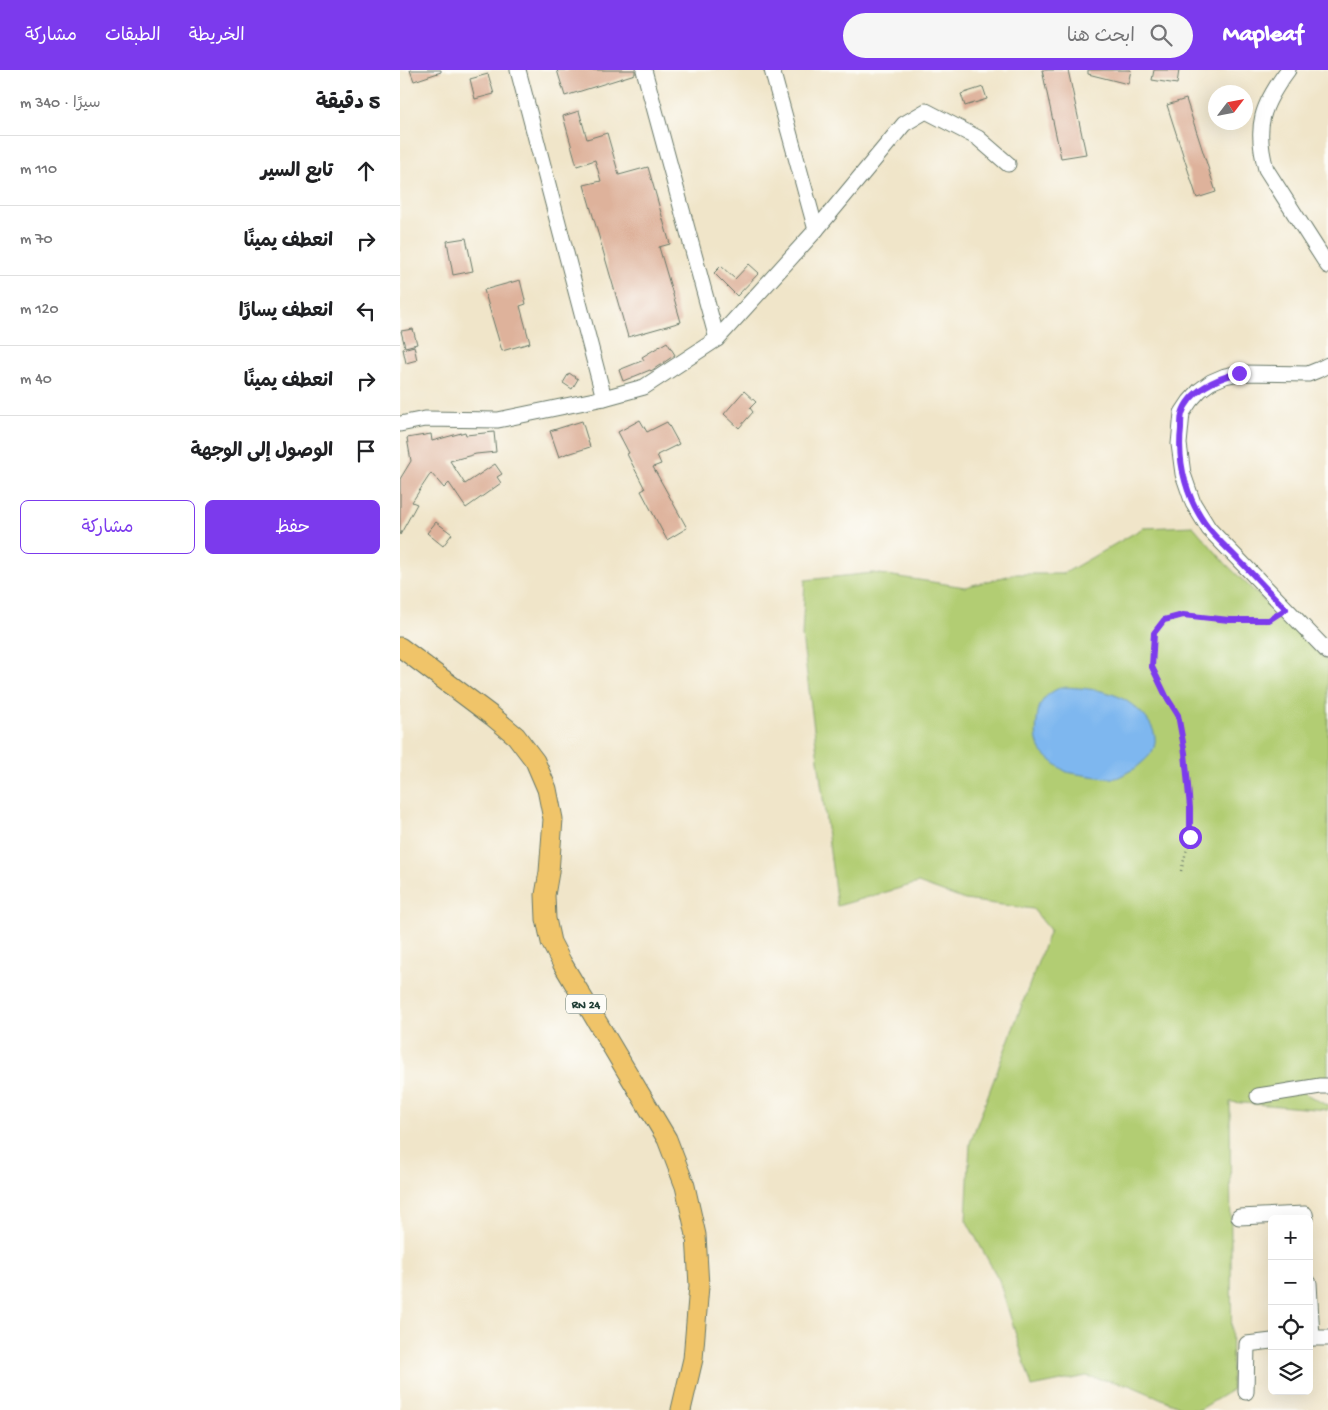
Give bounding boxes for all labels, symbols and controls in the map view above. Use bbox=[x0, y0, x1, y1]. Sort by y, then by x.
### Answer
search box bbox=[843, 13, 1193, 58]
icon: search bbox=[1147, 21, 1175, 49]
text: Mapleaf bbox=[1223, 21, 1303, 50]
text: مشاركة bbox=[25, 26, 77, 47]
text: الطبقات bbox=[105, 26, 161, 47]
text: الخريطة bbox=[189, 26, 245, 47]
text: ابحث هنا bbox=[1067, 26, 1135, 49]
north arrow bbox=[1208, 85, 1253, 130]
text: 5 دقيقة bbox=[316, 92, 380, 117]
text: سيرًا · 340 m bbox=[20, 95, 101, 114]
icon: ahead bbox=[352, 157, 380, 185]
text: 110 m bbox=[20, 161, 57, 180]
text: تابع السير bbox=[261, 161, 333, 184]
icon: right bbox=[352, 227, 380, 255]
text: 70 m bbox=[20, 231, 53, 250]
text: انعطف يمينًا bbox=[244, 231, 333, 254]
icon: left bbox=[352, 297, 380, 325]
text: 120 m bbox=[20, 301, 59, 320]
text: انعطف يسارًا bbox=[239, 301, 333, 324]
route end bbox=[1228, 362, 1251, 385]
icon: right bbox=[352, 367, 380, 395]
text: 40 m bbox=[20, 371, 52, 390]
text: انعطف يمينًا bbox=[244, 371, 333, 394]
icon: arrive bbox=[352, 437, 380, 465]
text: الوصول إلى الوجهة bbox=[190, 441, 333, 464]
button: مشاركة bbox=[20, 500, 195, 554]
button: حفظ bbox=[205, 500, 380, 554]
route start bbox=[1179, 826, 1202, 849]
road number: RN 24 bbox=[566, 994, 606, 1014]
map controls bbox=[1268, 1215, 1313, 1395]
button: + bbox=[1268, 1215, 1313, 1260]
button: − bbox=[1268, 1260, 1313, 1305]
button: locate bbox=[1268, 1305, 1313, 1350]
button: layers bbox=[1268, 1350, 1313, 1395]

